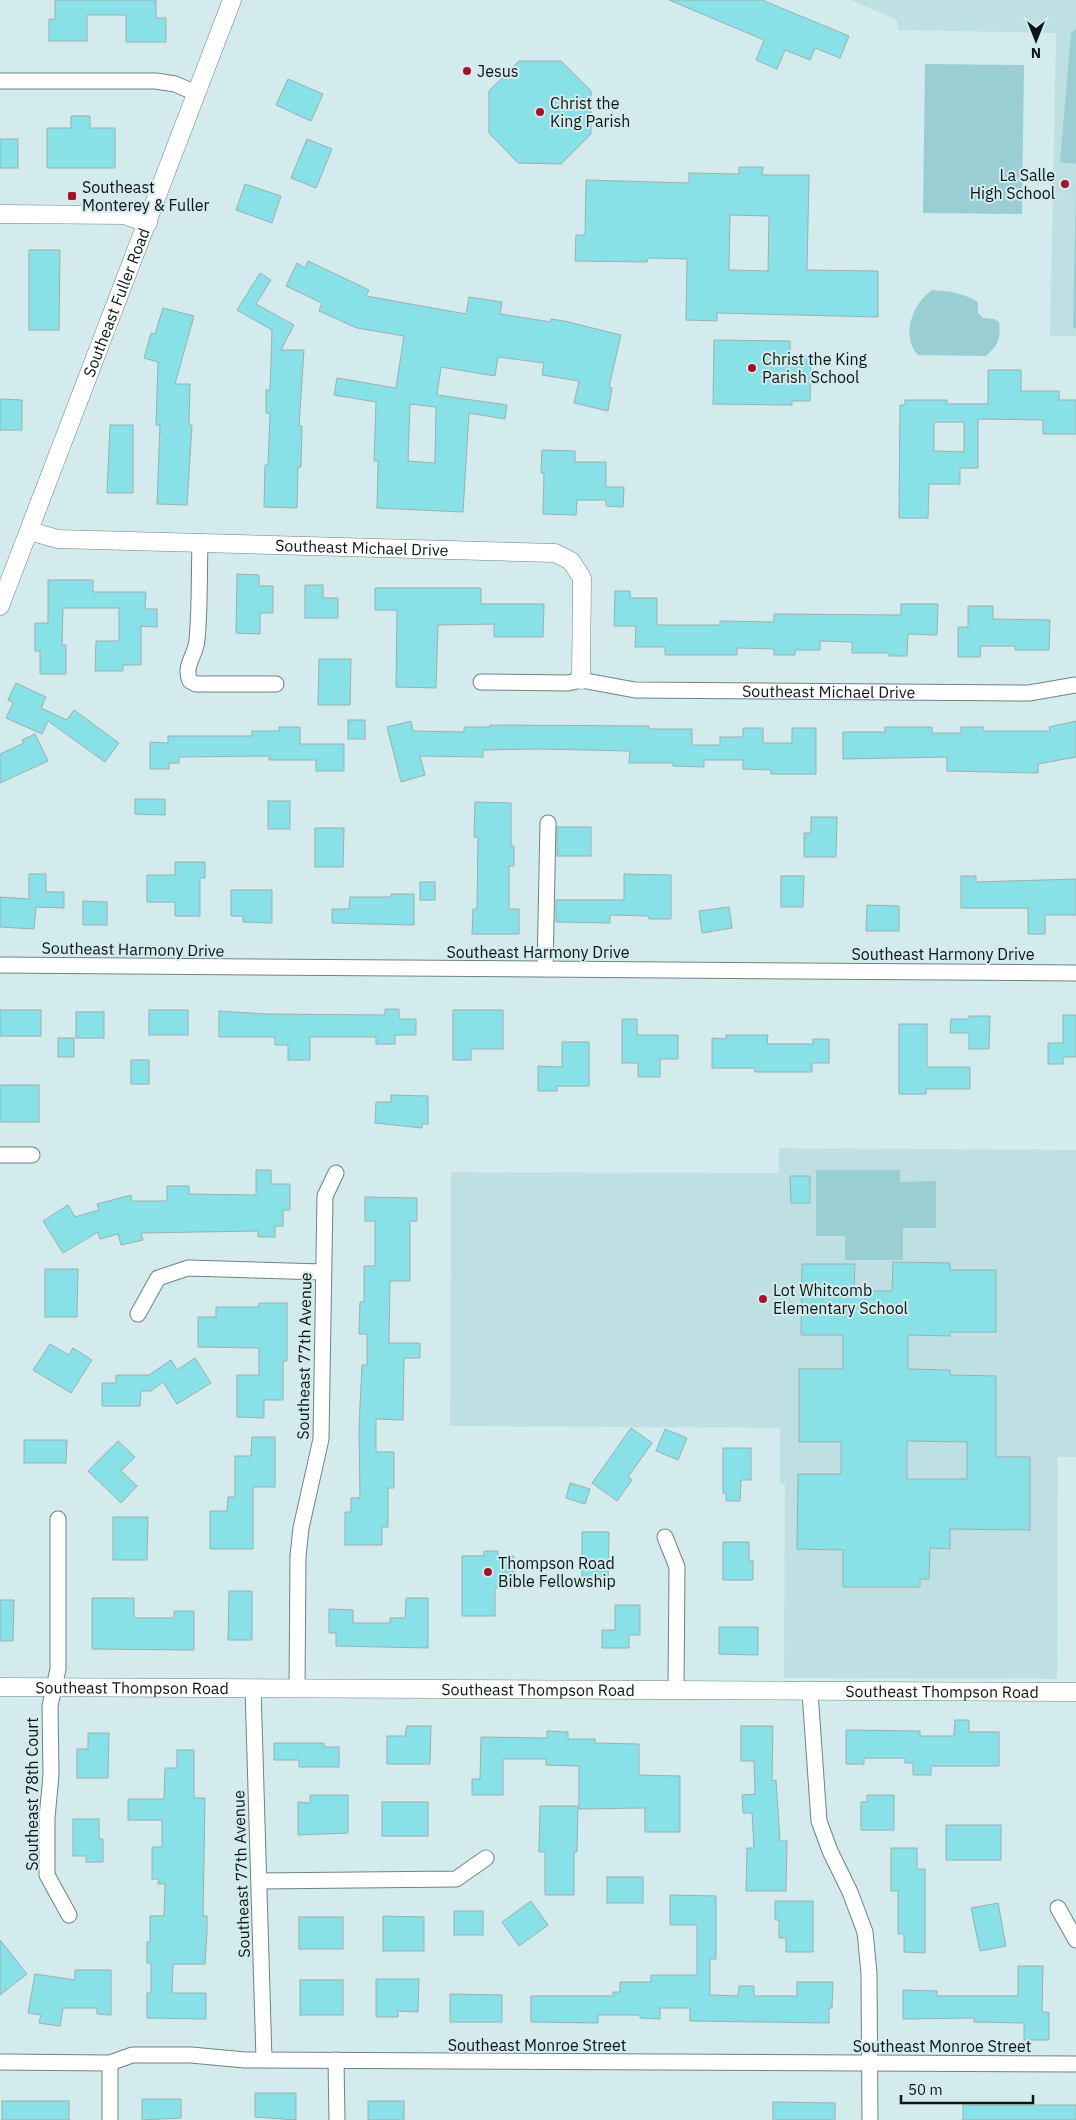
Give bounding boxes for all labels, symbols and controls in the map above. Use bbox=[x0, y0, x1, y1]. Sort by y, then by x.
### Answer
north arrow bbox=[1011, 15, 1061, 65]
text: N bbox=[1031, 44, 1041, 62]
place label: Jesus bbox=[477, 61, 519, 81]
marker: Jesus bbox=[461, 65, 473, 77]
place label: Christ the King Parish bbox=[550, 93, 630, 131]
marker: Christ the King Parish bbox=[534, 106, 546, 118]
place label: La Salle High School bbox=[970, 165, 1055, 203]
place label: Southeast Monterey & Fuller bbox=[82, 177, 210, 215]
marker: La Salle High School bbox=[1059, 178, 1071, 190]
marker: Southeast Monterey & Fuller bbox=[66, 190, 78, 202]
street label: Southeast Fuller Road bbox=[79, 225, 154, 380]
place label: Christ the King Parish School bbox=[762, 349, 867, 387]
marker: Christ the King Parish School bbox=[746, 362, 758, 374]
street label: Southeast Michael Drive bbox=[275, 535, 449, 560]
street label: Southeast Michael Drive bbox=[742, 681, 916, 702]
street label: Southeast Harmony Drive bbox=[41, 937, 225, 961]
street label: Southeast Harmony Drive bbox=[447, 942, 630, 962]
street label: Southeast Harmony Drive bbox=[852, 944, 1035, 964]
street label: Southeast 77th Avenue bbox=[293, 1272, 315, 1440]
place label: Lot Whitcomb Elementary School bbox=[773, 1280, 908, 1318]
marker: Lot Whitcomb Elementary School bbox=[757, 1293, 769, 1305]
place label: Thompson Road Bible Fellowship bbox=[498, 1553, 616, 1591]
marker: Thompson Road Bible Fellowship bbox=[482, 1566, 494, 1578]
street label: Southeast Thompson Road bbox=[35, 1677, 229, 1698]
street label: Southeast Thompson Road bbox=[441, 1679, 635, 1700]
street label: Southeast Thompson Road bbox=[845, 1681, 1039, 1702]
street label: Southeast 78th Court bbox=[22, 1717, 42, 1871]
street label: Southeast 77th Avenue bbox=[228, 1790, 254, 1958]
street label: Southeast Monroe Street bbox=[448, 2035, 626, 2055]
street label: Southeast Monroe Street bbox=[853, 2036, 1031, 2056]
scale bar bbox=[901, 2072, 1034, 2104]
text: 50 m bbox=[908, 2080, 943, 2099]

